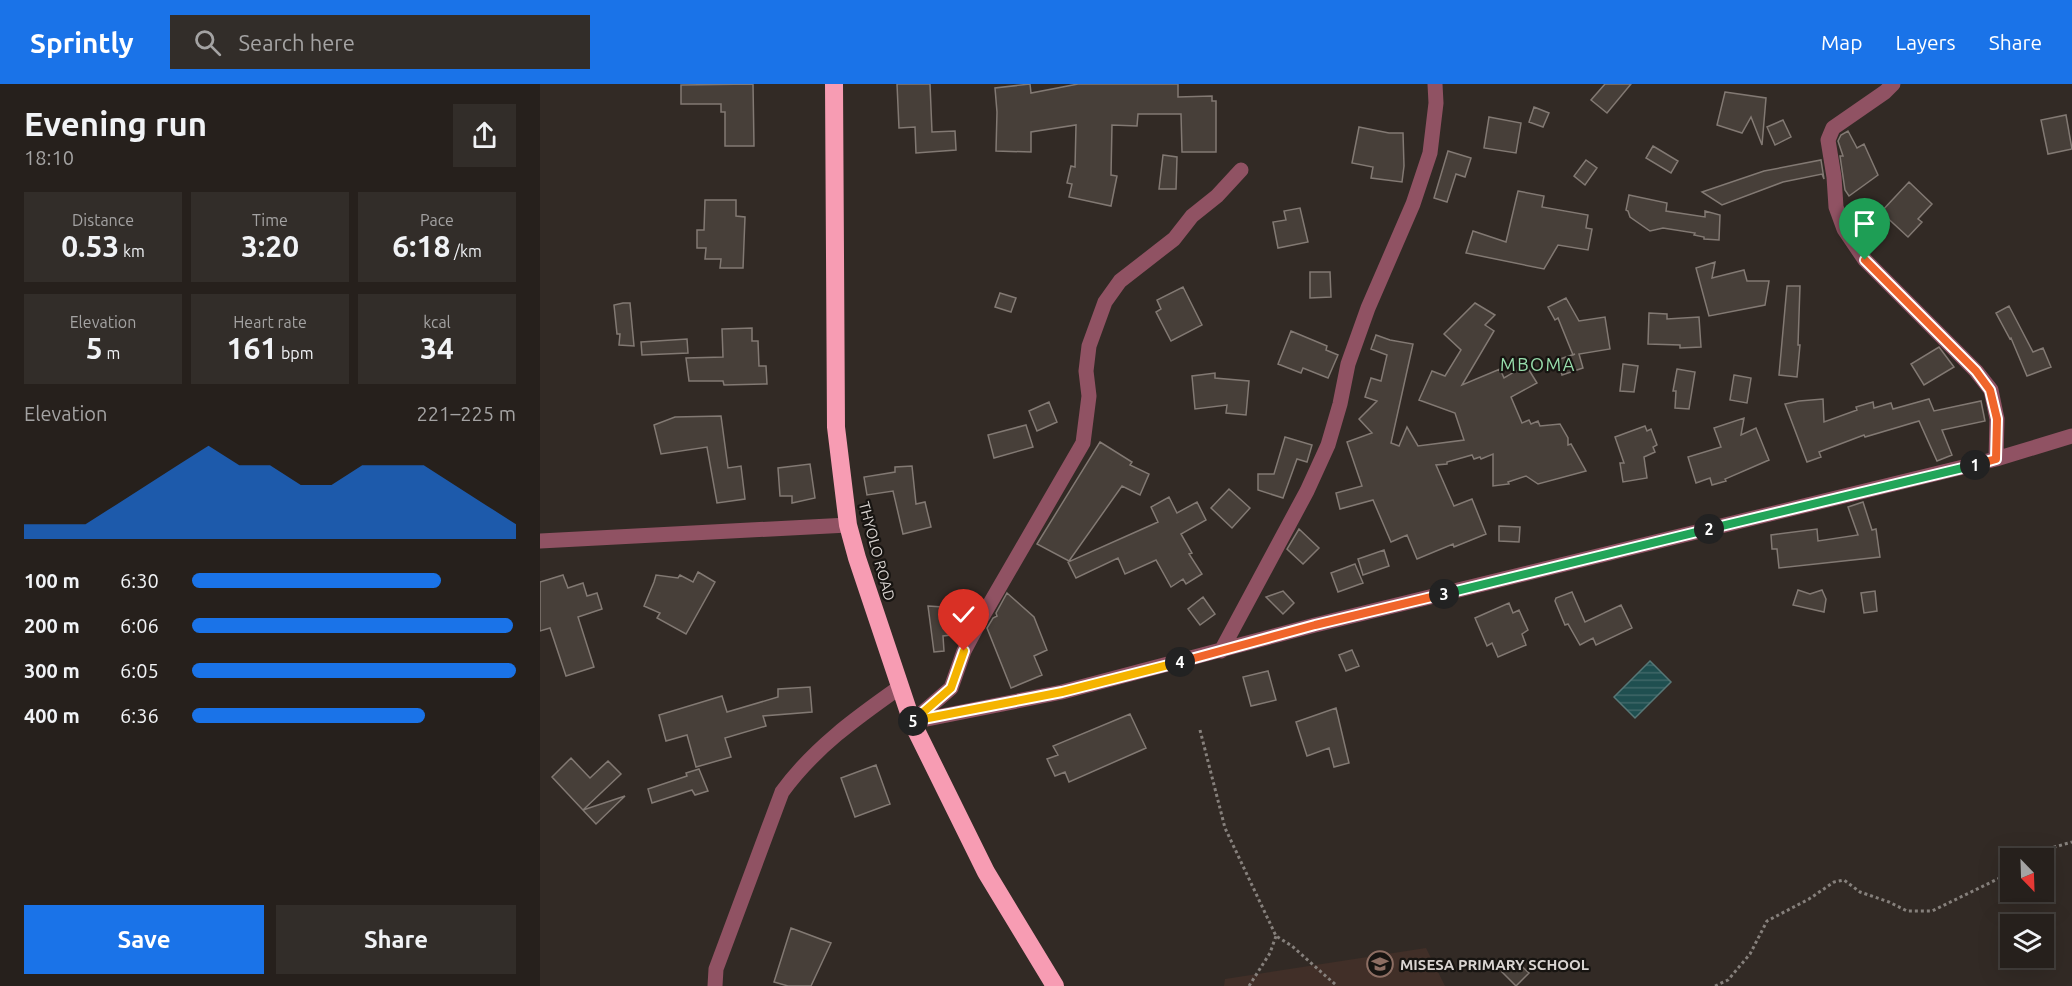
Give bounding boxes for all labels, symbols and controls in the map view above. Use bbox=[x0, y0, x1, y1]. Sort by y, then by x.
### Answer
search box bbox=[170, 15, 590, 69]
icon: search bbox=[191, 26, 224, 59]
text: Sprintly bbox=[30, 27, 134, 58]
text: Search here bbox=[239, 30, 355, 55]
text: Map bbox=[1821, 30, 1862, 54]
text: Layers bbox=[1895, 30, 1956, 54]
text: Share bbox=[1989, 30, 2042, 54]
button: share bbox=[453, 104, 516, 167]
text: Evening run bbox=[24, 105, 207, 142]
text: 18:10 bbox=[24, 146, 74, 169]
pin bbox=[1839, 198, 1890, 260]
icon: arrive bbox=[1848, 207, 1881, 240]
text: Distance bbox=[72, 211, 134, 229]
text: Time bbox=[252, 211, 288, 229]
text: Pace bbox=[420, 211, 454, 229]
text: 0.53 bbox=[61, 229, 119, 263]
text: 3:20 bbox=[241, 229, 299, 263]
text: 6:18 bbox=[392, 229, 450, 263]
text: km bbox=[119, 242, 145, 260]
text: /km bbox=[450, 242, 482, 260]
text: Elevation bbox=[70, 313, 136, 331]
text: Heart rate bbox=[233, 313, 307, 331]
text: kcal bbox=[423, 313, 451, 331]
text: 5 bbox=[86, 331, 103, 365]
text: 161 bbox=[227, 331, 277, 365]
text: 34 bbox=[420, 331, 454, 365]
text: m bbox=[103, 344, 120, 362]
text: bpm bbox=[277, 344, 313, 362]
district label: MBOMA bbox=[1500, 354, 1576, 374]
text: Elevation bbox=[24, 402, 107, 425]
text: 221–225 m bbox=[417, 402, 516, 425]
pin: 1 bbox=[1960, 450, 1990, 480]
text: 1 bbox=[1970, 456, 1980, 474]
street label: THYOLO ROAD bbox=[856, 500, 898, 602]
pin: 2 bbox=[1694, 514, 1724, 544]
text: 2 bbox=[1704, 520, 1714, 538]
text: 100 m bbox=[24, 569, 80, 592]
text: 6:30 bbox=[120, 569, 159, 592]
pin: 3 bbox=[1429, 579, 1459, 609]
text: 3 bbox=[1439, 585, 1449, 603]
pin bbox=[938, 589, 989, 651]
icon: check bbox=[947, 598, 980, 631]
text: 200 m bbox=[24, 614, 80, 637]
text: 6:06 bbox=[120, 614, 159, 637]
pin: 4 bbox=[1165, 647, 1195, 677]
text: 4 bbox=[1175, 653, 1185, 671]
text: 300 m bbox=[24, 659, 80, 682]
text: 6:05 bbox=[120, 659, 159, 682]
text: 400 m bbox=[24, 704, 80, 727]
text: 6:36 bbox=[120, 704, 159, 727]
pin: 5 bbox=[898, 706, 928, 736]
text: 5 bbox=[908, 712, 918, 730]
north arrow bbox=[2000, 848, 2054, 902]
map controls bbox=[2000, 848, 2054, 968]
button: Save bbox=[24, 905, 264, 974]
button: Share bbox=[276, 905, 516, 974]
button: layers bbox=[2000, 914, 2054, 968]
school or university icon: MISESA PRIMARY SCHOOL bbox=[1365, 949, 1395, 979]
place label: MISESA PRIMARY SCHOOL bbox=[1400, 956, 1589, 973]

